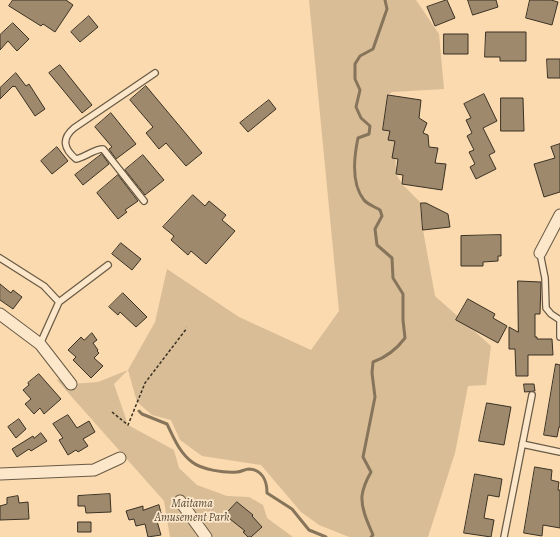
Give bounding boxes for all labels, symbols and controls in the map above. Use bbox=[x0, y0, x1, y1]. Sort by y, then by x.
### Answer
park label: Maitama Amusement Park bbox=[155, 497, 229, 525]

